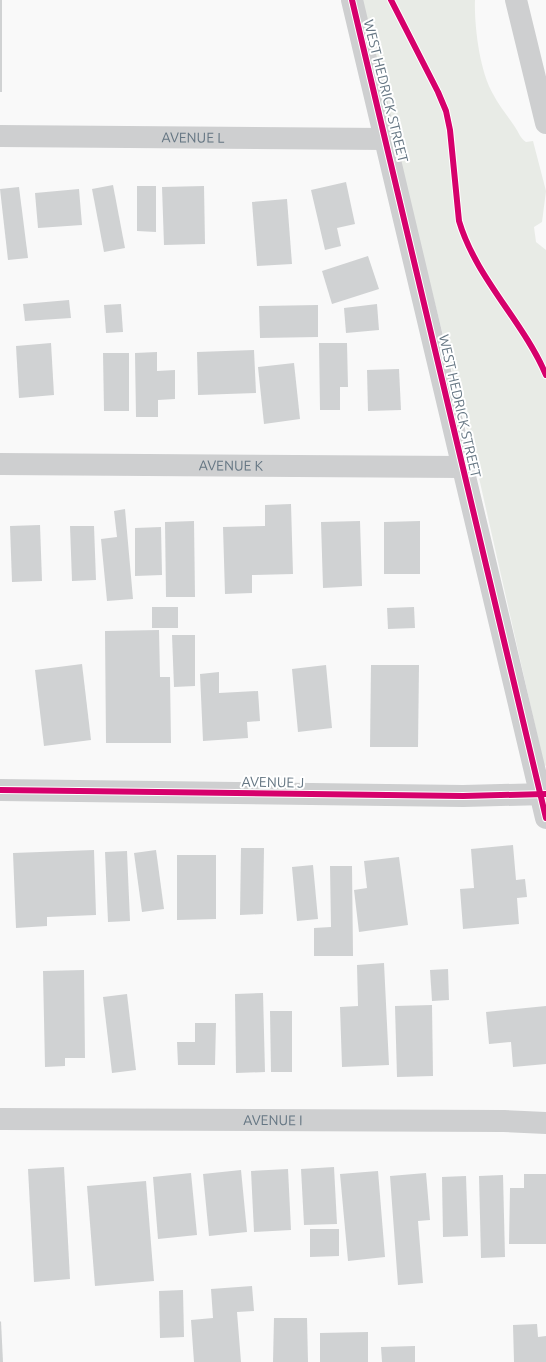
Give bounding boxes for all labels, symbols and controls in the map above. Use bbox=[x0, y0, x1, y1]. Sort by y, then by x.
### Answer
street label: WEST HEDRICK STREET bbox=[361, 18, 412, 164]
street label: AVENUE L bbox=[161, 129, 225, 146]
street label: WEST HEDRICK STREET bbox=[436, 333, 484, 479]
street label: AVENUE K bbox=[199, 457, 264, 474]
street label: AVENUE J bbox=[242, 773, 304, 791]
street label: AVENUE I bbox=[243, 1112, 303, 1128]

